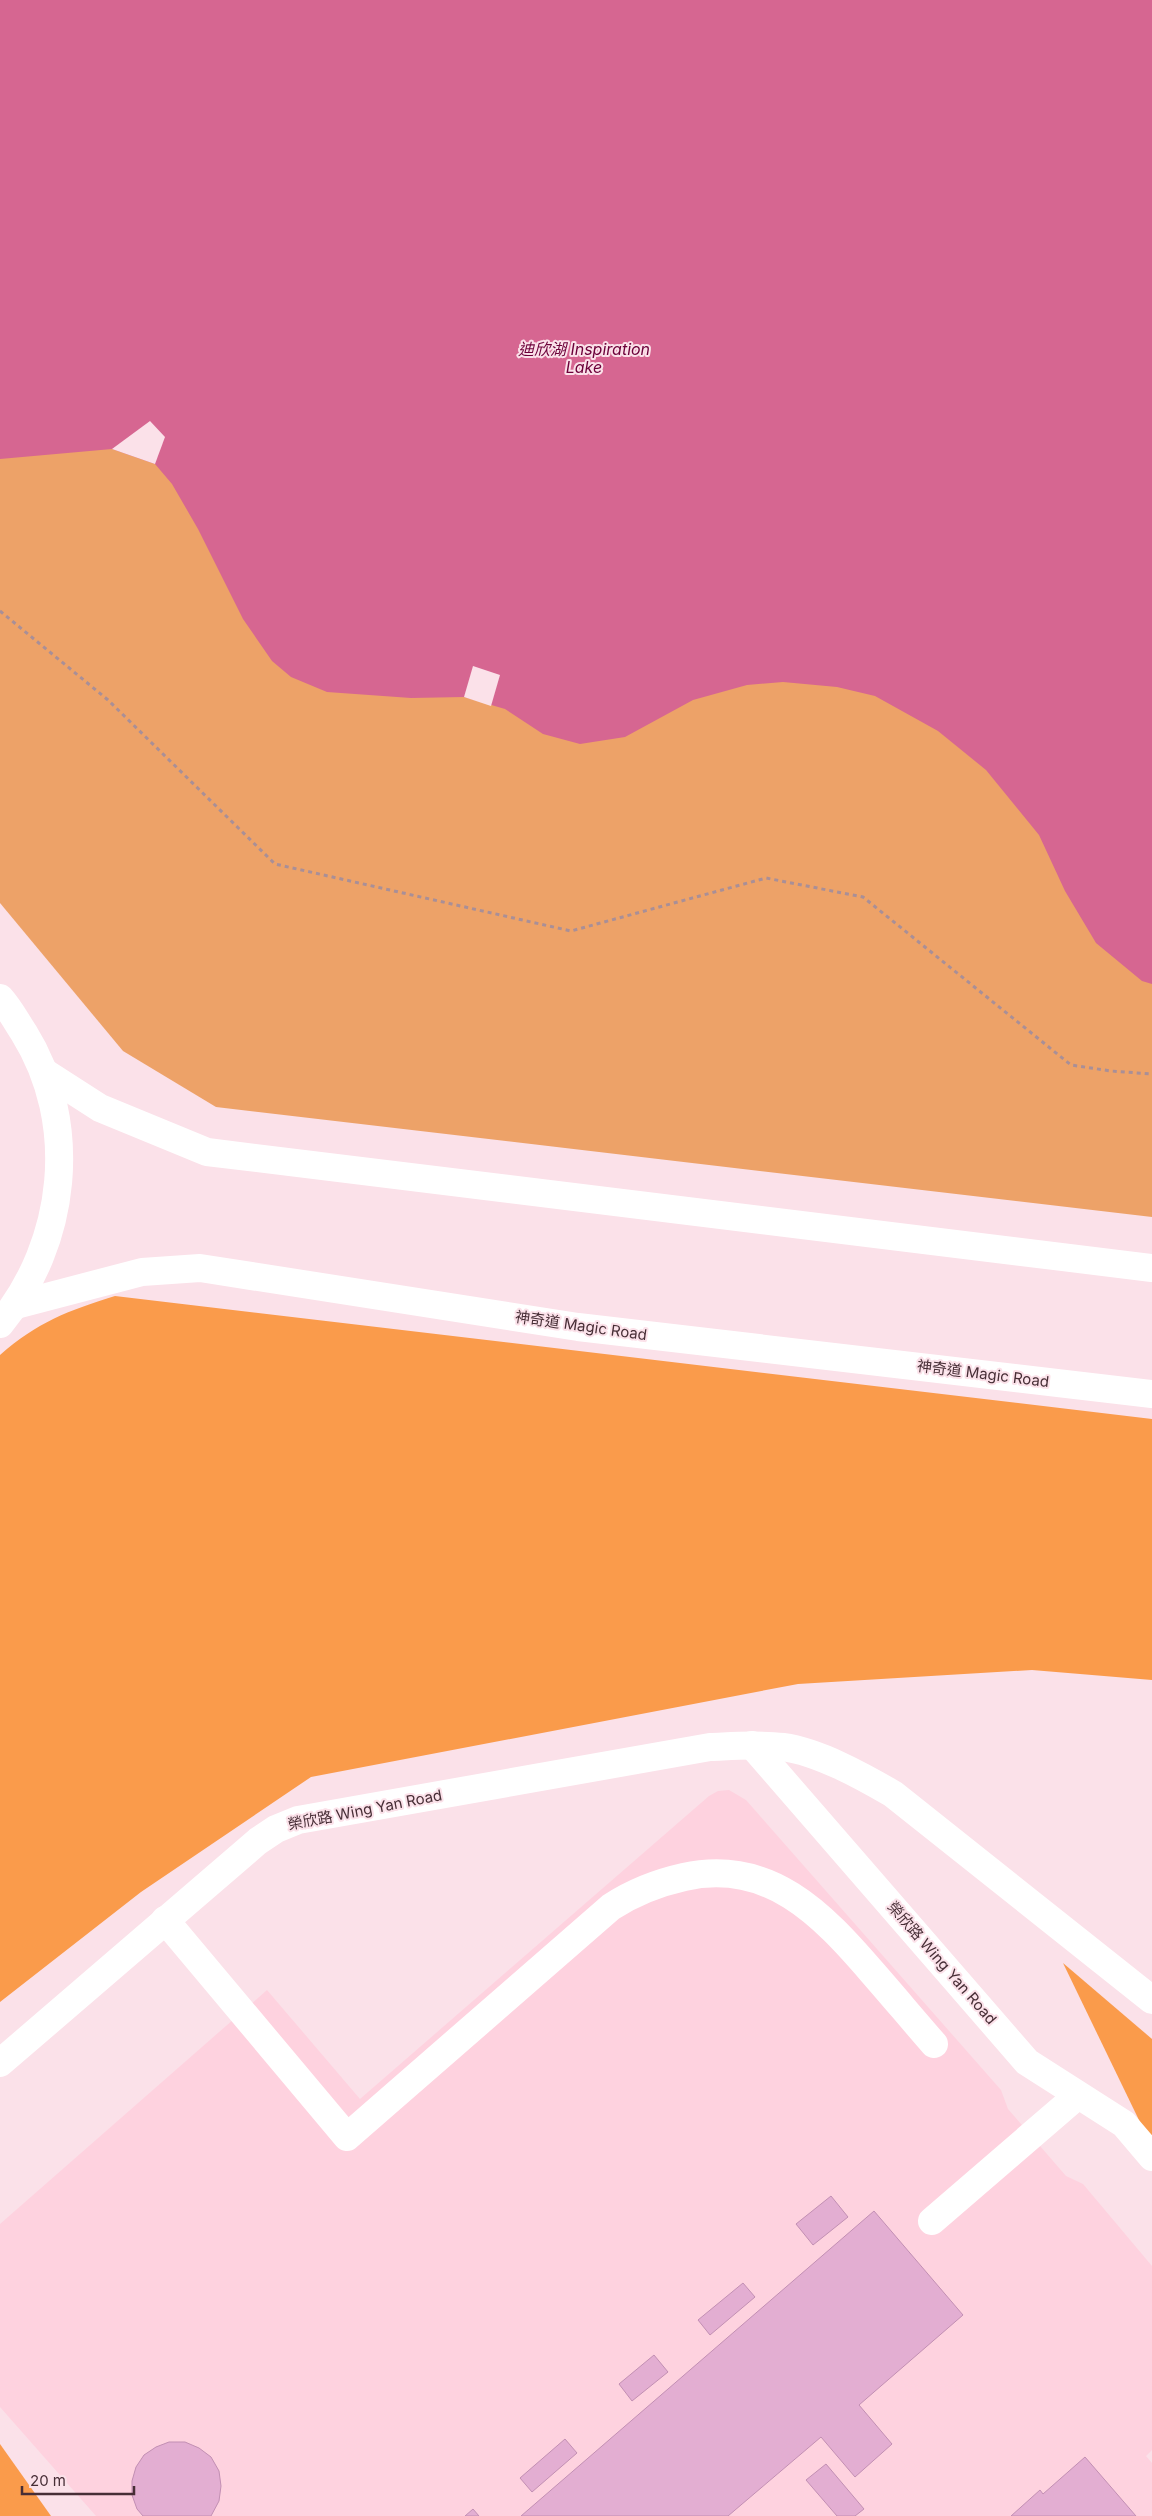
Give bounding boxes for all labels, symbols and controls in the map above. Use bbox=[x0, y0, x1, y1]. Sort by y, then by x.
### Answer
water label: 迪欣湖 Inspiration Lake bbox=[518, 339, 650, 377]
street label: 神奇道 Magic Road bbox=[514, 1307, 648, 1344]
street label: 神奇道 Magic Road bbox=[916, 1356, 1050, 1391]
street label: 榮欣路 Wing Yan Road bbox=[286, 1785, 444, 1834]
street label: 榮欣路 Wing Yan Road bbox=[884, 1897, 1001, 2028]
scale bar bbox=[22, 2464, 135, 2496]
text: 20 m bbox=[30, 2471, 66, 2490]

